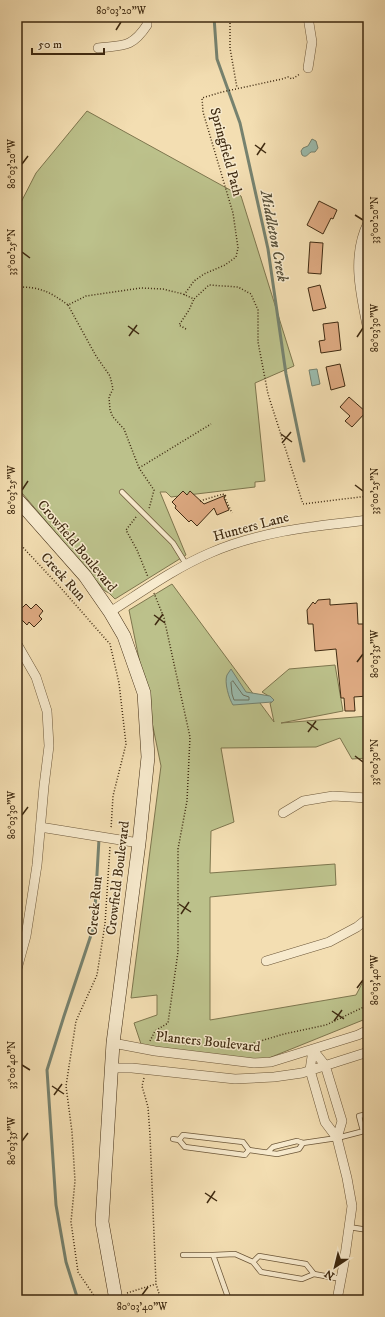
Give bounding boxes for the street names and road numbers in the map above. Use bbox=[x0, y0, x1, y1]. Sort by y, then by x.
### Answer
street label: Springfield Path bbox=[206, 106, 247, 199]
street label: Crowfield Boulevard bbox=[33, 496, 121, 596]
street label: Hunters Lane bbox=[211, 508, 291, 546]
street label: Creek Run bbox=[36, 549, 90, 606]
street label: Crowfield Boulevard bbox=[102, 820, 134, 936]
street label: Creek Run bbox=[83, 875, 107, 936]
street label: Planters Boulevard bbox=[155, 1028, 261, 1056]

